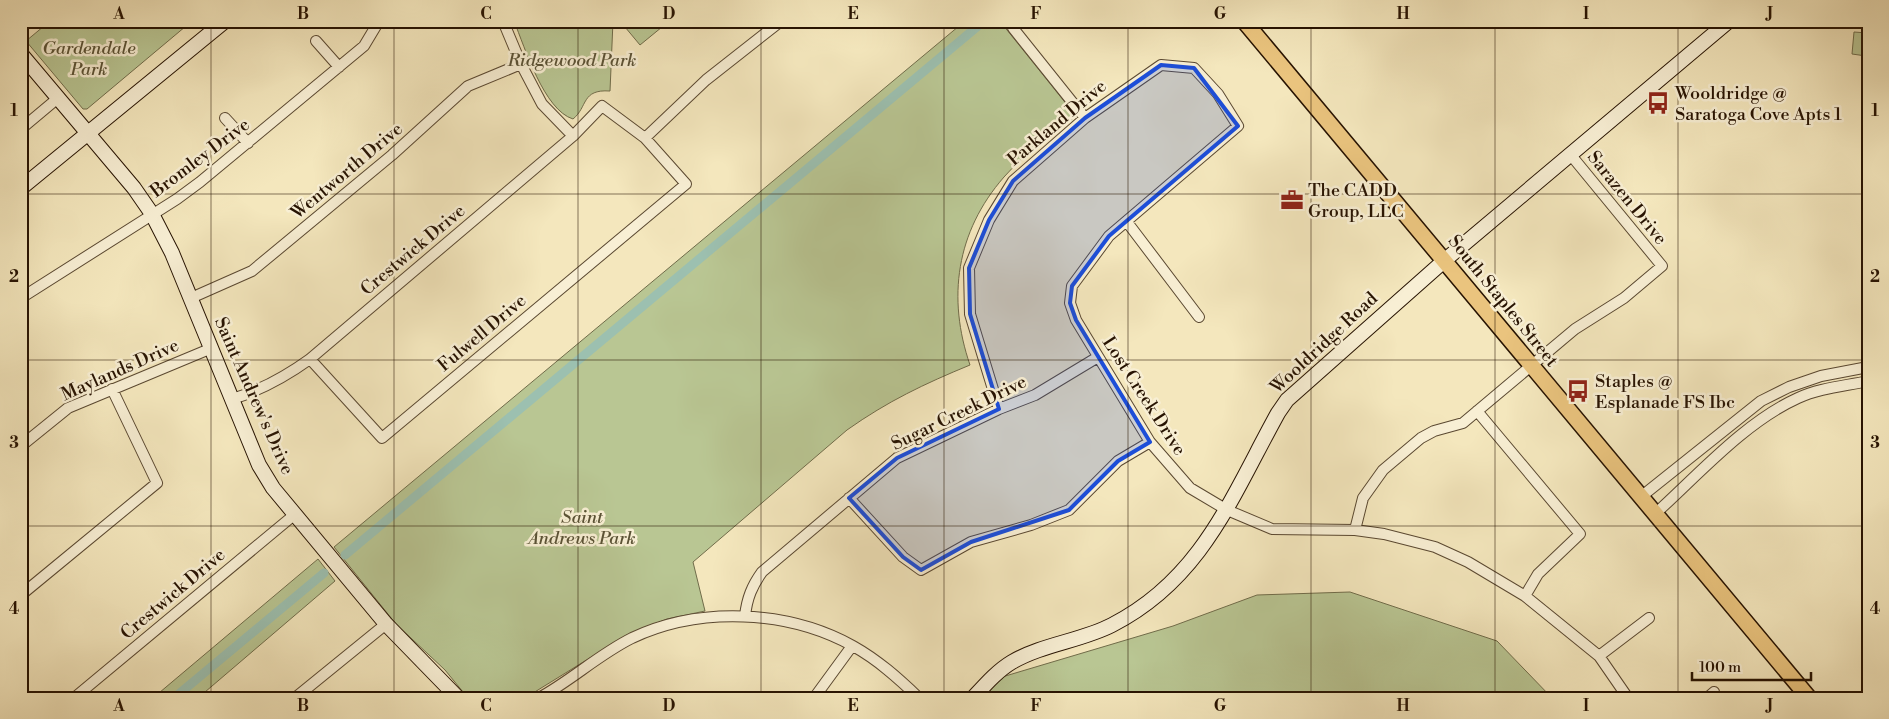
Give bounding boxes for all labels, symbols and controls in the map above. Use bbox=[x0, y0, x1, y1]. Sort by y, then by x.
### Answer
text: A bbox=[112, 4, 125, 24]
text: B bbox=[297, 4, 309, 24]
text: C bbox=[480, 4, 492, 24]
text: D bbox=[663, 4, 676, 24]
text: E bbox=[847, 4, 859, 24]
text: F bbox=[1030, 4, 1042, 24]
text: G bbox=[1214, 4, 1227, 24]
text: H bbox=[1396, 4, 1410, 24]
text: I bbox=[1583, 4, 1589, 24]
text: J bbox=[1765, 4, 1773, 24]
park label: Gardendale Park bbox=[42, 37, 136, 81]
park label: Ridgewood Park bbox=[506, 49, 637, 72]
street label: Parkland Drive bbox=[1003, 75, 1111, 171]
place label: Wooldridge @ Saratoga Cove Apts 1 bbox=[1674, 82, 1842, 126]
bus stop icon: Wooldridge @ Saratoga Cove Apts 1 bbox=[1645, 90, 1671, 116]
text: 1 bbox=[10, 101, 18, 121]
text: 1 bbox=[1871, 101, 1879, 121]
street label: Bromley Drive bbox=[145, 113, 254, 204]
street label: Wentworth Drive bbox=[286, 118, 408, 225]
street label: Sarazen Drive bbox=[1582, 146, 1672, 250]
place label: The CADD Group, LLC bbox=[1308, 179, 1404, 223]
office icon: The CADD Group, LLC bbox=[1279, 187, 1305, 213]
street label: Crestwick Drive bbox=[356, 199, 470, 301]
street label: South Staples Street bbox=[1443, 230, 1564, 372]
text: 2 bbox=[9, 267, 19, 287]
text: 2 bbox=[1870, 267, 1880, 287]
street label: Wooldridge Road bbox=[1265, 287, 1383, 399]
street label: Fulwell Drive bbox=[433, 289, 531, 377]
street label: Saint Andrew's Drive bbox=[209, 314, 299, 478]
street label: Lost Creek Drive bbox=[1097, 332, 1191, 460]
street label: Maylands Drive bbox=[58, 334, 182, 406]
street label: Sugar Creek Drive bbox=[888, 370, 1030, 456]
place label: Staples @ Esplanade FS Ibc bbox=[1595, 370, 1735, 414]
bus stop icon: Staples @ Esplanade FS Ibc bbox=[1565, 378, 1591, 404]
text: 3 bbox=[9, 433, 19, 453]
text: 3 bbox=[1870, 433, 1880, 453]
park label: Saint Andrews Park bbox=[526, 506, 636, 550]
street label: Crestwick Drive bbox=[116, 543, 230, 645]
text: 4 bbox=[9, 599, 20, 619]
text: 4 bbox=[1870, 599, 1881, 619]
scale bar bbox=[1692, 649, 1810, 681]
text: 100 m bbox=[1699, 658, 1741, 677]
text: A bbox=[112, 696, 125, 716]
text: B bbox=[297, 696, 309, 716]
text: C bbox=[480, 696, 492, 716]
text: D bbox=[663, 696, 676, 716]
text: E bbox=[847, 696, 859, 716]
text: F bbox=[1030, 696, 1042, 716]
text: G bbox=[1214, 696, 1227, 716]
text: H bbox=[1396, 696, 1410, 716]
text: I bbox=[1583, 696, 1589, 716]
text: J bbox=[1765, 696, 1773, 716]

